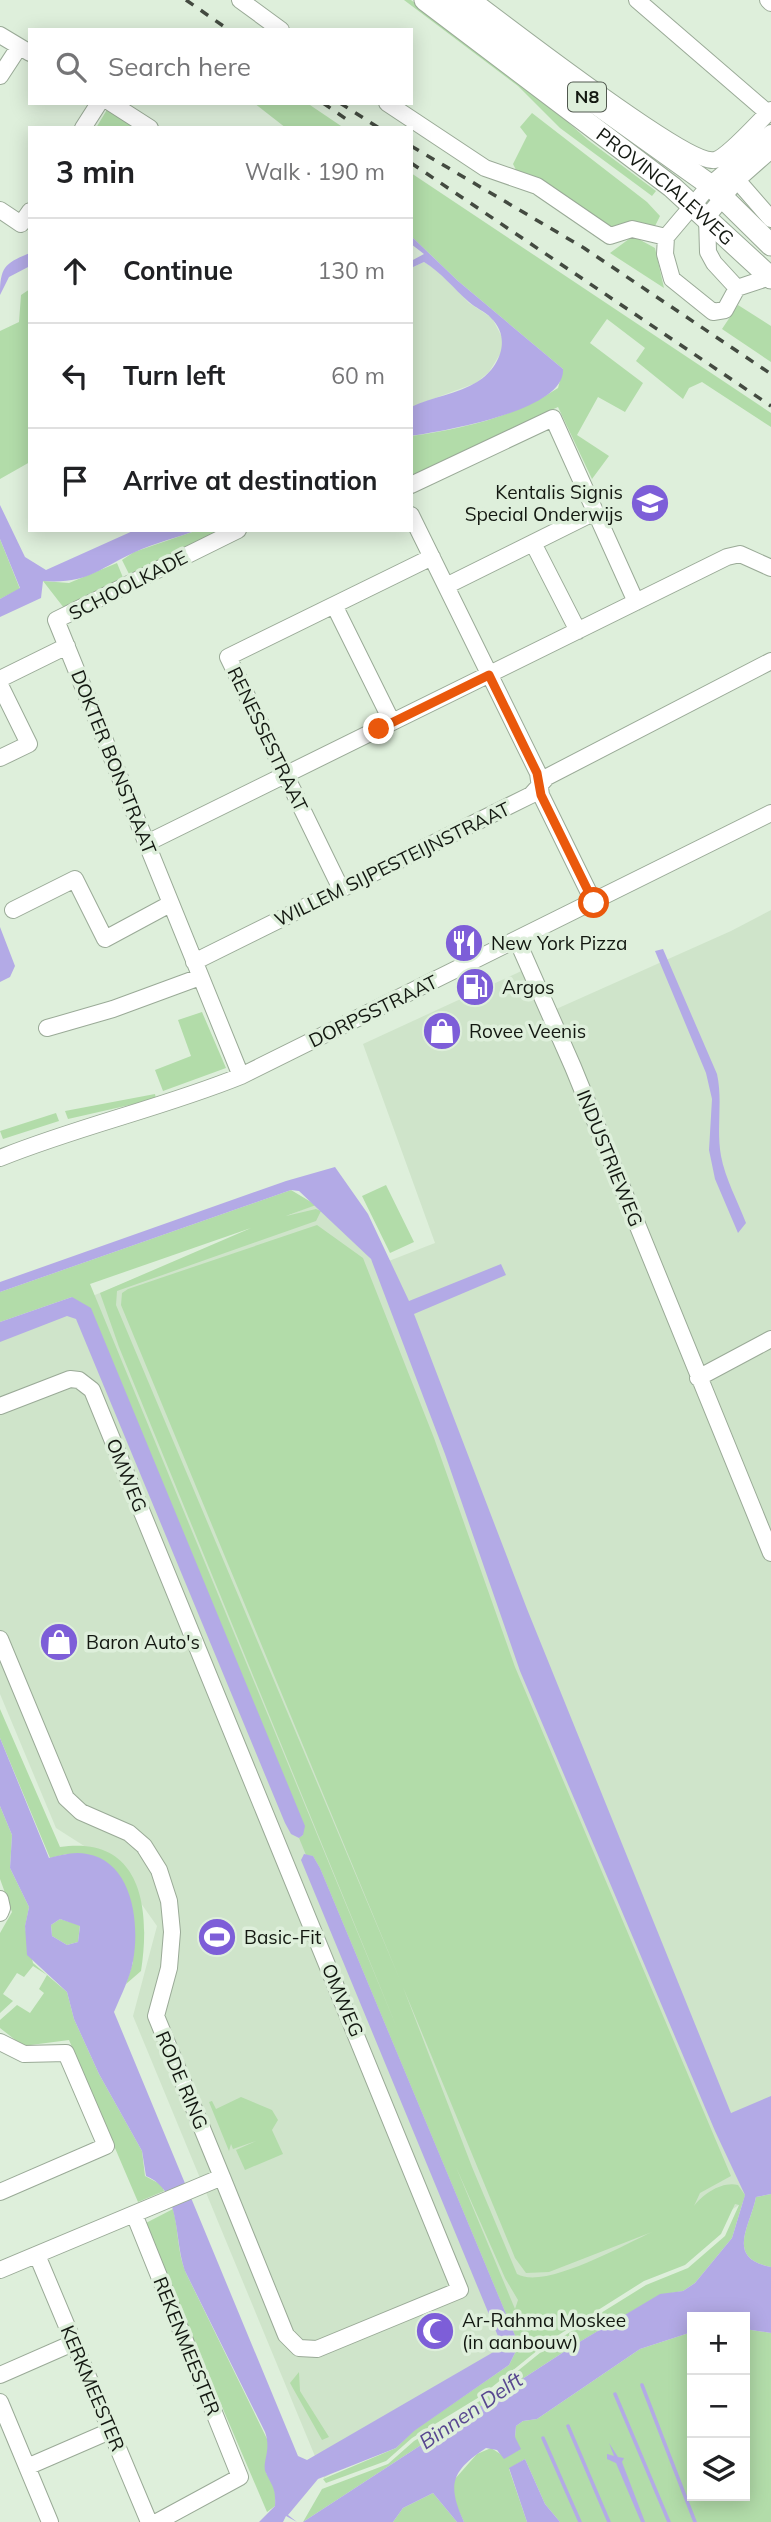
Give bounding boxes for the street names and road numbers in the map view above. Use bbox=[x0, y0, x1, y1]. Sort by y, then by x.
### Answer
road number: N8 bbox=[568, 82, 606, 112]
street label: PROVINCIALEWEG bbox=[592, 122, 739, 250]
street label: SCHOOLKADE bbox=[65, 545, 191, 625]
street label: RENESSESTRAAT bbox=[223, 663, 314, 816]
street label: DOKTER BONSTRAAT bbox=[66, 666, 162, 858]
street label: WILLEM SIJPESTEIJNSTRAAT bbox=[270, 796, 514, 932]
street label: DORPSSTRAAT bbox=[305, 969, 442, 1053]
street label: INDUSTRIEWEG bbox=[572, 1086, 648, 1230]
street label: OMWEG bbox=[101, 1435, 153, 1515]
street label: OMWEG bbox=[317, 1960, 369, 2040]
street label: RODE RING bbox=[151, 2027, 213, 2133]
street label: REKENMEESTER bbox=[148, 2273, 226, 2419]
street label: KERKMEESTER bbox=[56, 2322, 130, 2454]

